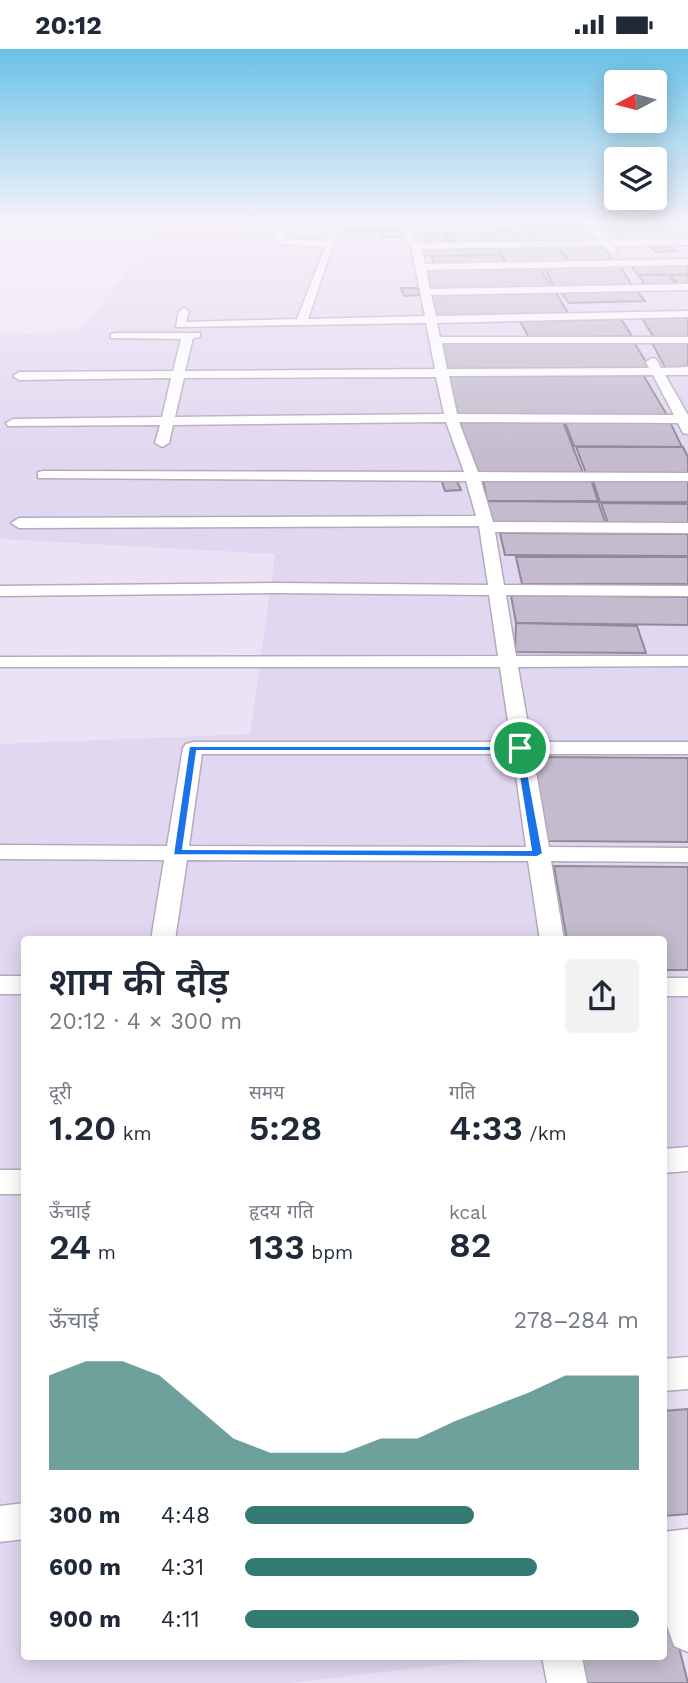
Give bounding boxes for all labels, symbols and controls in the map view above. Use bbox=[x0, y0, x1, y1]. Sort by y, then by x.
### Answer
text: 20:12 bbox=[35, 10, 102, 40]
north arrow bbox=[604, 70, 667, 133]
map controls bbox=[604, 70, 667, 210]
button: layers bbox=[604, 147, 667, 210]
pin bbox=[490, 718, 550, 778]
icon: arrive bbox=[501, 729, 539, 767]
button: share bbox=[565, 959, 639, 1033]
text: शाम की दौड़ bbox=[49, 960, 229, 1004]
text: 20:12 · 4 × 300 m bbox=[49, 1008, 242, 1035]
text: दूरी bbox=[49, 1081, 72, 1104]
text: समय bbox=[249, 1081, 284, 1104]
text: गति bbox=[449, 1081, 475, 1104]
text: 1.20 bbox=[49, 1107, 116, 1149]
text: 5:28 bbox=[249, 1107, 322, 1149]
text: 4:33 bbox=[449, 1107, 523, 1149]
text: km bbox=[116, 1122, 152, 1145]
text: /km bbox=[523, 1122, 567, 1145]
text: ऊँचाई bbox=[49, 1200, 90, 1223]
text: हृदय गति bbox=[249, 1200, 314, 1223]
text: kcal bbox=[449, 1201, 487, 1224]
text: 82 bbox=[449, 1224, 492, 1266]
text: 24 bbox=[49, 1226, 91, 1268]
text: 133 bbox=[249, 1226, 305, 1268]
text: m bbox=[91, 1241, 116, 1264]
text: bpm bbox=[305, 1241, 353, 1264]
text: ऊँचाई bbox=[49, 1307, 99, 1334]
text: 278–284 m bbox=[514, 1307, 639, 1334]
text: 300 m bbox=[49, 1502, 120, 1529]
text: 4:48 bbox=[161, 1502, 210, 1529]
text: 600 m bbox=[49, 1554, 121, 1581]
text: 4:31 bbox=[161, 1554, 204, 1581]
text: 900 m bbox=[49, 1606, 121, 1633]
text: 4:11 bbox=[161, 1606, 200, 1633]

